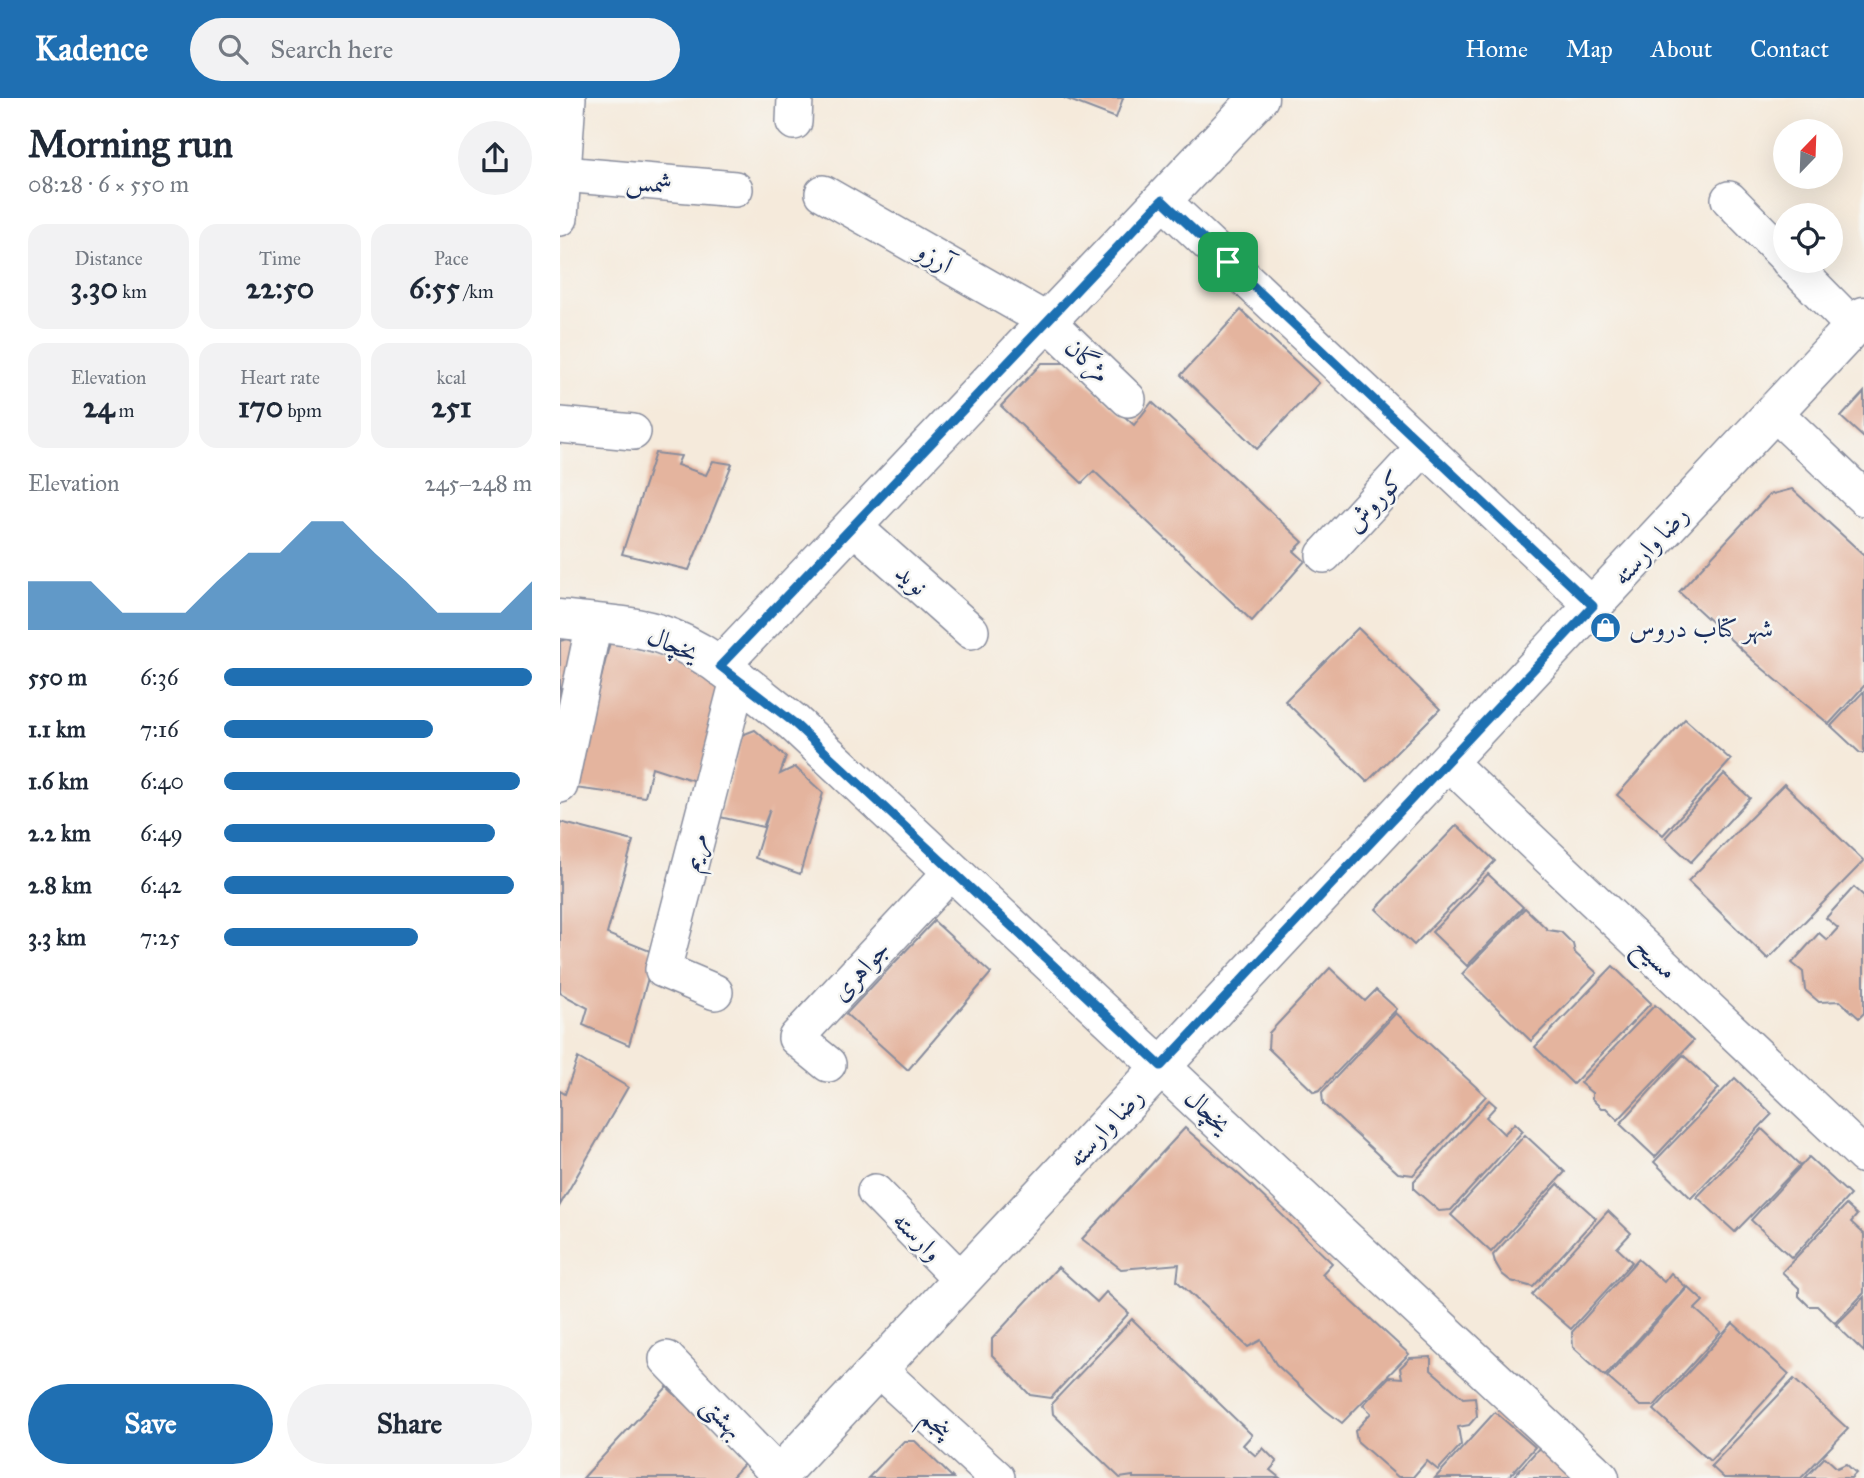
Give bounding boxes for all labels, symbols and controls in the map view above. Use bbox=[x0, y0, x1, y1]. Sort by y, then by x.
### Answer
search box bbox=[190, 18, 680, 81]
text: Kadence bbox=[35, 29, 148, 69]
icon: search bbox=[214, 30, 252, 68]
text: Search here bbox=[270, 33, 393, 65]
text: Home bbox=[1465, 34, 1528, 64]
text: Map bbox=[1566, 34, 1613, 64]
text: About bbox=[1651, 34, 1712, 64]
text: Contact bbox=[1750, 34, 1829, 64]
north arrow bbox=[1773, 119, 1843, 189]
map controls bbox=[1773, 119, 1843, 273]
text: Morning run bbox=[28, 121, 233, 167]
button: share bbox=[458, 121, 532, 195]
street label: شمس bbox=[624, 164, 673, 202]
text: 08:28 · 6 × 550 m bbox=[28, 170, 189, 198]
button: locate bbox=[1773, 203, 1843, 273]
street label: آرزو bbox=[908, 232, 961, 281]
pin bbox=[1198, 232, 1258, 292]
icon: arrive bbox=[1209, 243, 1247, 281]
text: Distance bbox=[75, 247, 143, 270]
text: Time bbox=[259, 247, 301, 270]
text: Pace bbox=[434, 247, 469, 270]
text: 3.30 bbox=[70, 270, 118, 306]
text: 22:50 bbox=[246, 270, 314, 306]
text: 6:55 bbox=[409, 270, 460, 306]
text: km bbox=[118, 280, 147, 303]
text: /km bbox=[460, 280, 494, 303]
street label: مژگان bbox=[1057, 331, 1118, 391]
text: Elevation bbox=[71, 366, 146, 389]
text: Heart rate bbox=[240, 366, 320, 389]
text: kcal bbox=[436, 366, 466, 389]
text: 24 bbox=[83, 389, 114, 425]
text: 170 bbox=[238, 389, 283, 425]
text: 251 bbox=[431, 389, 472, 425]
text: m bbox=[114, 399, 134, 422]
text: bpm bbox=[283, 399, 322, 422]
street label: کوروش bbox=[1338, 464, 1411, 539]
text: Elevation bbox=[28, 469, 119, 497]
text: 245–248 m bbox=[424, 469, 532, 497]
street label: رضا وارسته bbox=[1605, 498, 1695, 592]
street label: نوید bbox=[888, 556, 935, 603]
shop icon: شهر کتاب دروس bbox=[1589, 611, 1623, 645]
place label: شهر کتاب دروس bbox=[1629, 612, 1773, 645]
street label: یخچال bbox=[642, 619, 704, 671]
text: 550 m bbox=[28, 663, 87, 691]
text: 6:36 bbox=[140, 663, 179, 691]
text: 1.1 km bbox=[28, 715, 86, 743]
text: 7:16 bbox=[140, 715, 179, 743]
text: 1.6 km bbox=[28, 767, 89, 795]
text: 6:40 bbox=[140, 767, 184, 795]
text: 2.2 km bbox=[28, 819, 91, 847]
text: 6:49 bbox=[140, 819, 183, 847]
street label: مریم bbox=[674, 829, 721, 877]
text: 2.8 km bbox=[28, 871, 92, 899]
text: 6:42 bbox=[140, 871, 182, 899]
text: 3.3 km bbox=[28, 923, 86, 951]
text: 7:25 bbox=[140, 923, 180, 951]
street label: مسیح bbox=[1622, 930, 1684, 992]
street label: جواهری bbox=[824, 933, 897, 1008]
street label: رضا وارسته bbox=[1060, 1080, 1150, 1174]
street label: یخچال bbox=[1177, 1081, 1239, 1142]
street label: وارسته bbox=[887, 1204, 949, 1268]
button: Save bbox=[28, 1384, 273, 1464]
button: Share bbox=[287, 1384, 532, 1464]
street label: بهشتی bbox=[693, 1389, 751, 1447]
street label: پنجم bbox=[909, 1401, 961, 1453]

